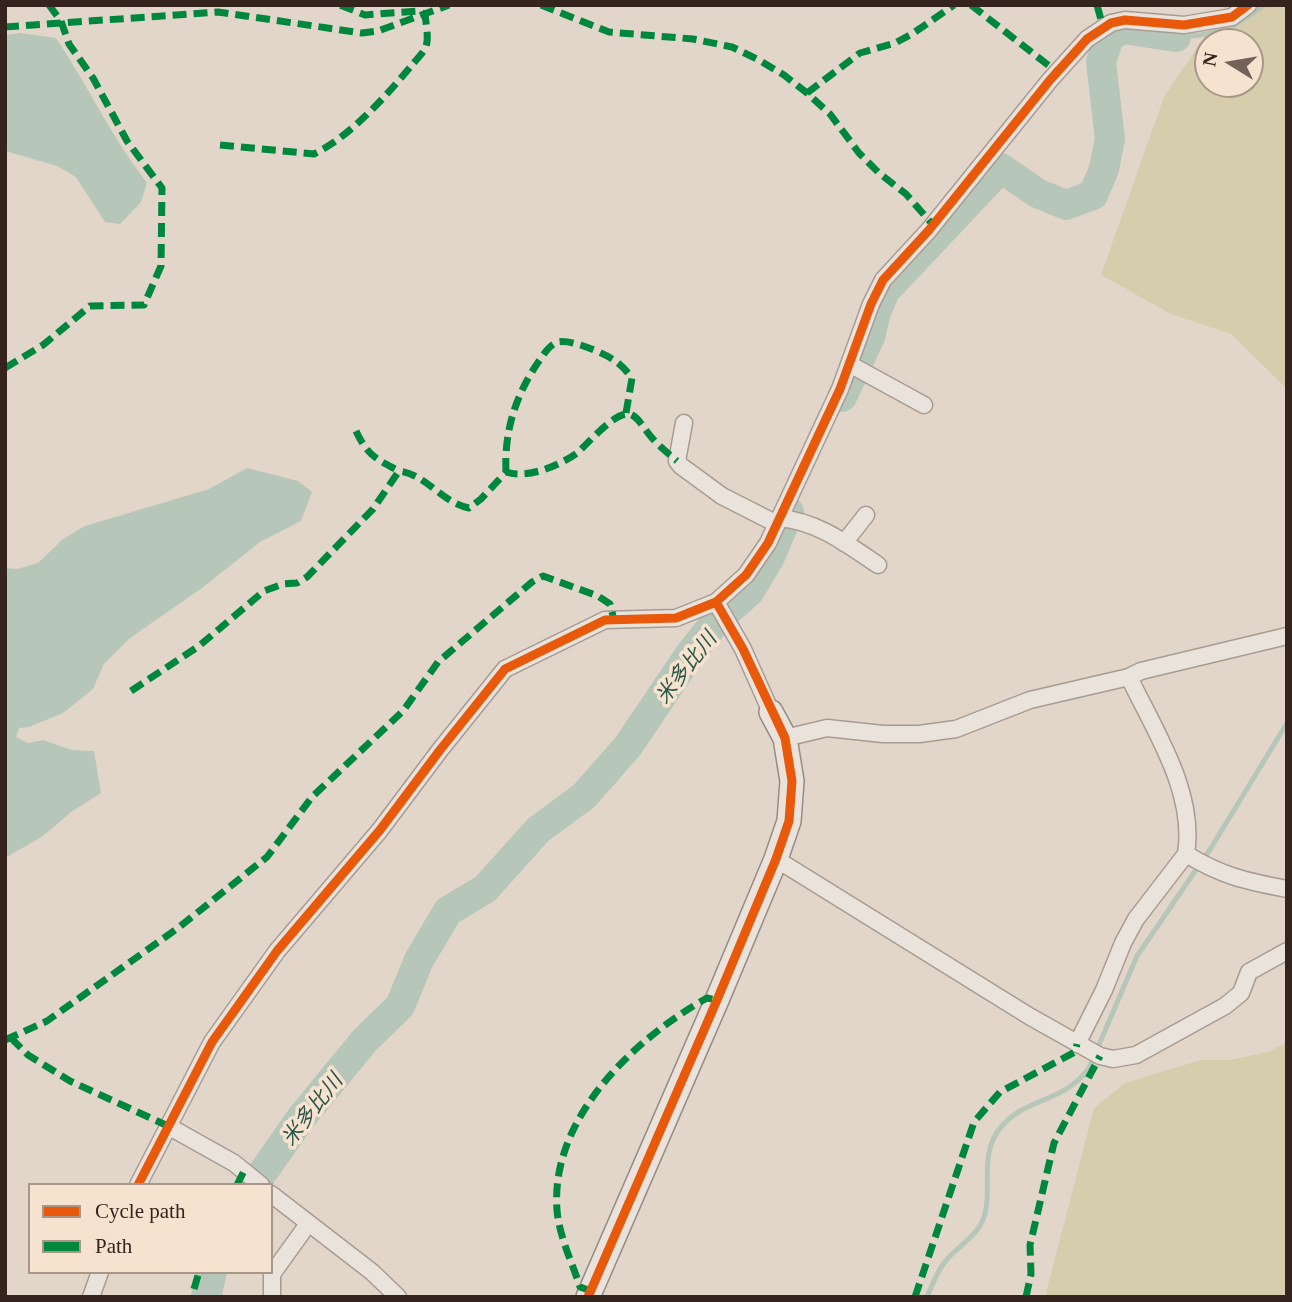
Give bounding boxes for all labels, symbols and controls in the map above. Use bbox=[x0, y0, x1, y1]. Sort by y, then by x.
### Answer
north arrow bbox=[1194, 28, 1264, 98]
text: N bbox=[1198, 51, 1221, 68]
water label: 米多比川 bbox=[649, 626, 721, 708]
water label: 米多比川 bbox=[275, 1068, 347, 1150]
legend bbox=[28, 1183, 273, 1274]
text: Cycle path bbox=[95, 1199, 185, 1223]
text: Path bbox=[95, 1234, 132, 1258]

